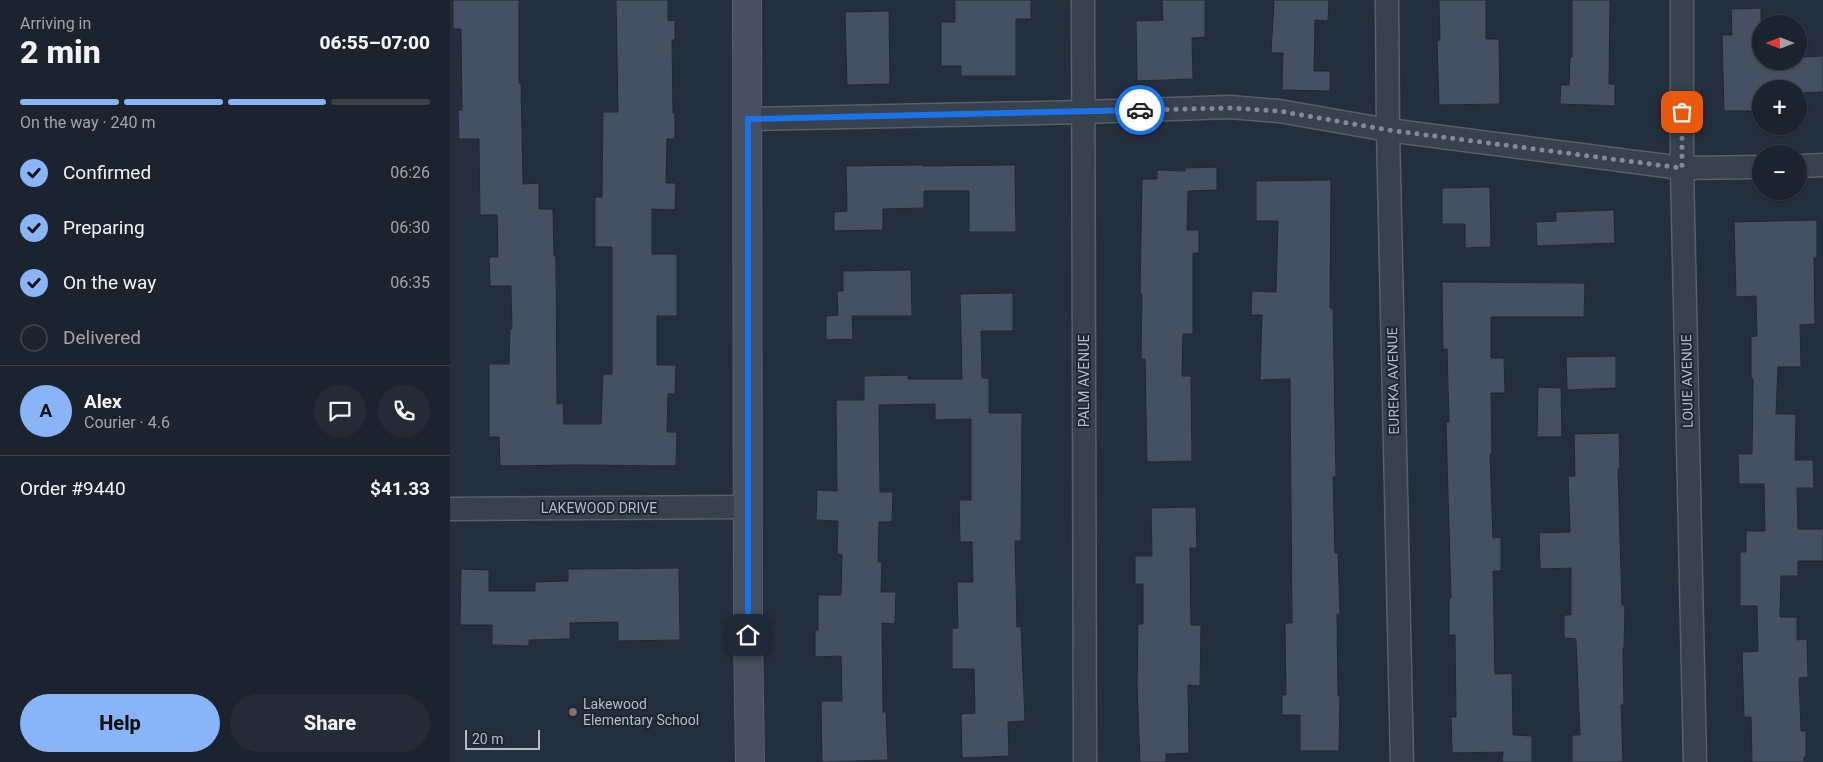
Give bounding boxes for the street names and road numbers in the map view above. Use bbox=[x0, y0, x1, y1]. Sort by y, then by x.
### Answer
street label: EUREKA AVENUE bbox=[1384, 327, 1402, 435]
street label: LOUIE AVENUE bbox=[1678, 334, 1696, 428]
street label: PALM AVENUE bbox=[1076, 335, 1092, 427]
street label: LAKEWOOD DRIVE bbox=[541, 500, 657, 516]

